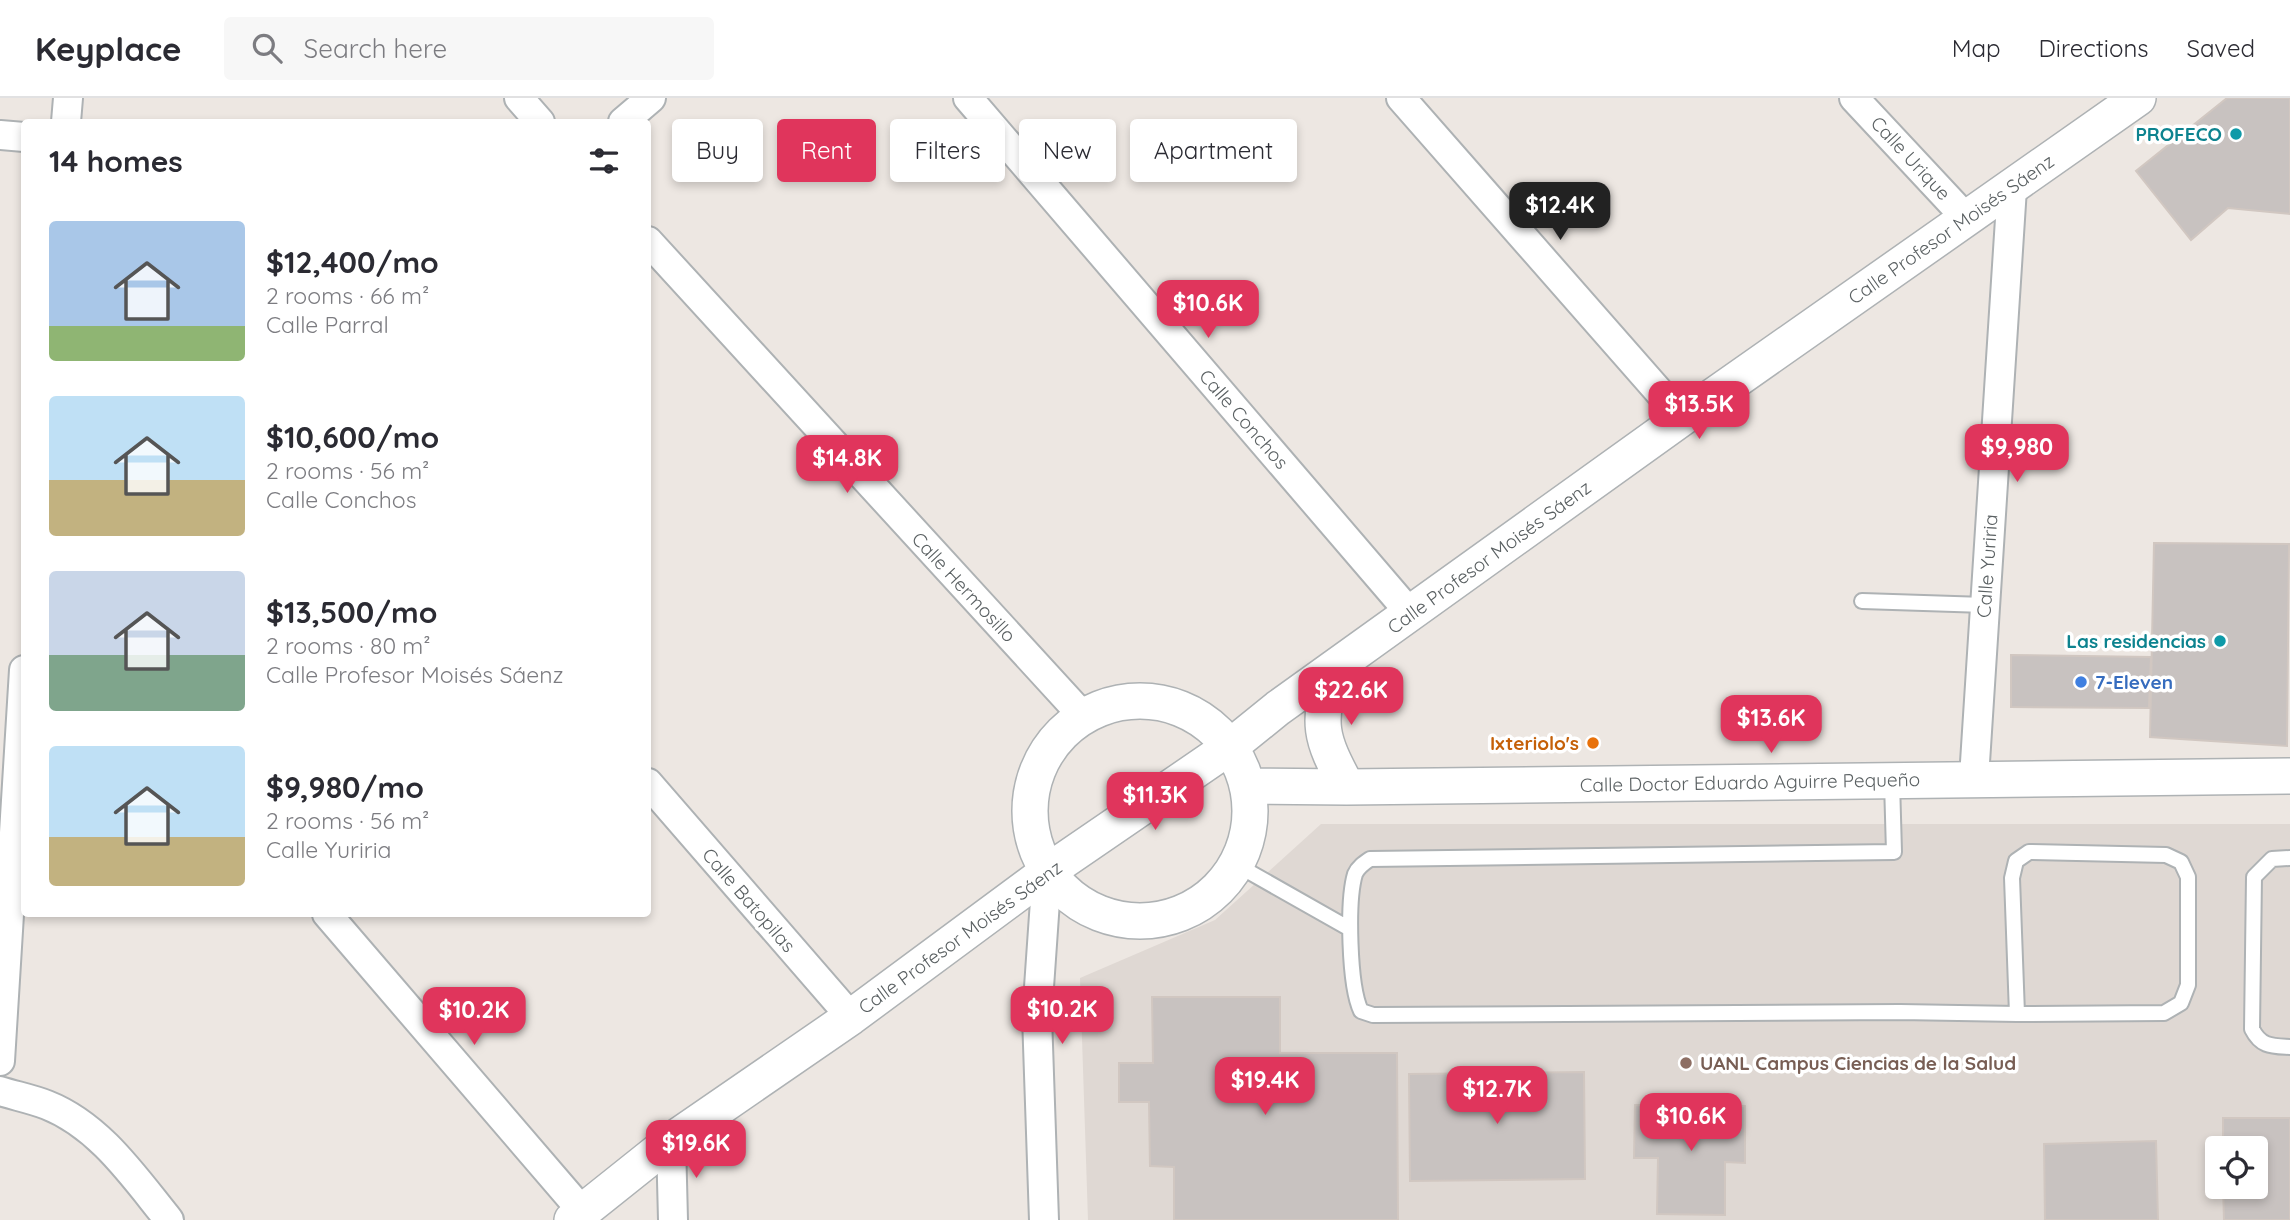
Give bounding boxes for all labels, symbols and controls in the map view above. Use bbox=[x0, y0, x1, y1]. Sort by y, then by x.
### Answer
search box bbox=[224, 17, 714, 80]
text: Keyplace bbox=[35, 28, 182, 69]
icon: search bbox=[248, 29, 286, 67]
text: Search here bbox=[304, 32, 447, 65]
text: Map bbox=[1952, 33, 2001, 63]
text: Directions bbox=[2039, 33, 2149, 63]
text: Saved bbox=[2187, 33, 2255, 63]
street label: Calle Urique bbox=[1866, 111, 1956, 205]
chip: Buy bbox=[672, 119, 763, 182]
chip: Rent bbox=[777, 119, 876, 182]
chip: Filters bbox=[890, 119, 1005, 182]
chip: New bbox=[1019, 119, 1116, 182]
chip: Apartment bbox=[1130, 119, 1297, 182]
place label: PROFECO bbox=[2135, 122, 2222, 146]
marker: PROFECO bbox=[2228, 126, 2244, 142]
text: 14 homes bbox=[49, 142, 183, 180]
icon: filters bbox=[585, 142, 623, 180]
street label: Calle Profesor Moisés Sáenz bbox=[1843, 149, 2059, 309]
pin: $12.4K bbox=[1503, 183, 1617, 242]
text: $12.4K bbox=[1525, 190, 1595, 219]
text: $12,400/mo bbox=[266, 243, 439, 281]
icon: home bbox=[105, 249, 189, 333]
pin: $10.6K bbox=[1151, 280, 1265, 340]
text: 2 rooms · 66 m² bbox=[266, 281, 429, 310]
text: $10.6K bbox=[1173, 288, 1243, 317]
text: Calle Parral bbox=[266, 310, 389, 339]
street label: Calle Conchos bbox=[1194, 364, 1294, 474]
pin: $13.5K bbox=[1642, 382, 1756, 441]
text: $13.5K bbox=[1664, 389, 1734, 418]
text: $10,600/mo bbox=[266, 418, 439, 456]
icon: home bbox=[105, 424, 189, 508]
pin: $9,980 bbox=[1960, 424, 2074, 484]
text: $9,980 bbox=[1981, 432, 2053, 461]
pin: $14.8K bbox=[790, 436, 904, 495]
text: $14.8K bbox=[812, 443, 882, 472]
text: 2 rooms · 56 m² bbox=[266, 456, 429, 485]
street label: Calle Profesor Moisés Sáenz bbox=[1382, 475, 1596, 639]
text: Calle Conchos bbox=[266, 485, 416, 514]
street label: Calle Yuriria bbox=[1971, 513, 2003, 619]
street label: Calle Hermosillo bbox=[907, 527, 1021, 647]
text: $13,500/mo bbox=[266, 593, 437, 631]
icon: home bbox=[105, 599, 189, 683]
place label: Las residencias bbox=[2066, 629, 2206, 653]
text: 2 rooms · 80 m² bbox=[266, 631, 431, 660]
marker: Las residencias bbox=[2212, 633, 2228, 649]
text: Calle Profesor Moisés Sáenz bbox=[266, 660, 564, 689]
pin: $22.6K bbox=[1294, 668, 1408, 727]
place label: 7-Eleven bbox=[2095, 670, 2173, 694]
marker: 7-Eleven bbox=[2073, 674, 2089, 690]
text: $22.6K bbox=[1314, 675, 1388, 704]
pin: $13.6K bbox=[1714, 696, 1828, 755]
text: $13.6K bbox=[1737, 703, 1805, 732]
place label: Ixteriolo's bbox=[1490, 731, 1579, 755]
marker: Ixteriolo's bbox=[1585, 735, 1601, 751]
street label: Calle Doctor Eduardo Aguirre Pequeño bbox=[1580, 767, 1920, 797]
text: $9,980/mo bbox=[266, 768, 424, 806]
pin: $11.3K bbox=[1098, 772, 1212, 832]
icon: home bbox=[105, 774, 189, 858]
text: $11.3K bbox=[1123, 780, 1187, 809]
text: 2 rooms · 56 m² bbox=[266, 806, 429, 835]
text: Calle Yuriria bbox=[266, 835, 392, 864]
street label: Calle Batopilas bbox=[697, 843, 801, 957]
street label: Calle Profesor Moisés Sáenz bbox=[853, 855, 1067, 1019]
pin: $10.2K bbox=[1005, 986, 1119, 1046]
pin: $10.2K bbox=[417, 988, 531, 1047]
text: $10.2K bbox=[1027, 994, 1097, 1023]
text: $10.2K bbox=[439, 995, 509, 1024]
place label: UANL Campus Ciencias de la Salud bbox=[1700, 1051, 2016, 1075]
marker: UANL Campus Ciencias de la Salud bbox=[1678, 1055, 1694, 1071]
pin: $19.4K bbox=[1208, 1058, 1322, 1117]
text: $19.4K bbox=[1231, 1065, 1299, 1094]
pin: $12.7K bbox=[1440, 1066, 1554, 1126]
text: $12.7K bbox=[1462, 1074, 1532, 1103]
pin: $10.6K bbox=[1634, 1094, 1748, 1153]
text: $10.6K bbox=[1656, 1101, 1726, 1130]
pin: $19.6K bbox=[639, 1121, 753, 1180]
text: $19.6K bbox=[662, 1128, 730, 1157]
map controls bbox=[2205, 1136, 2268, 1199]
button: locate bbox=[2205, 1136, 2268, 1199]

